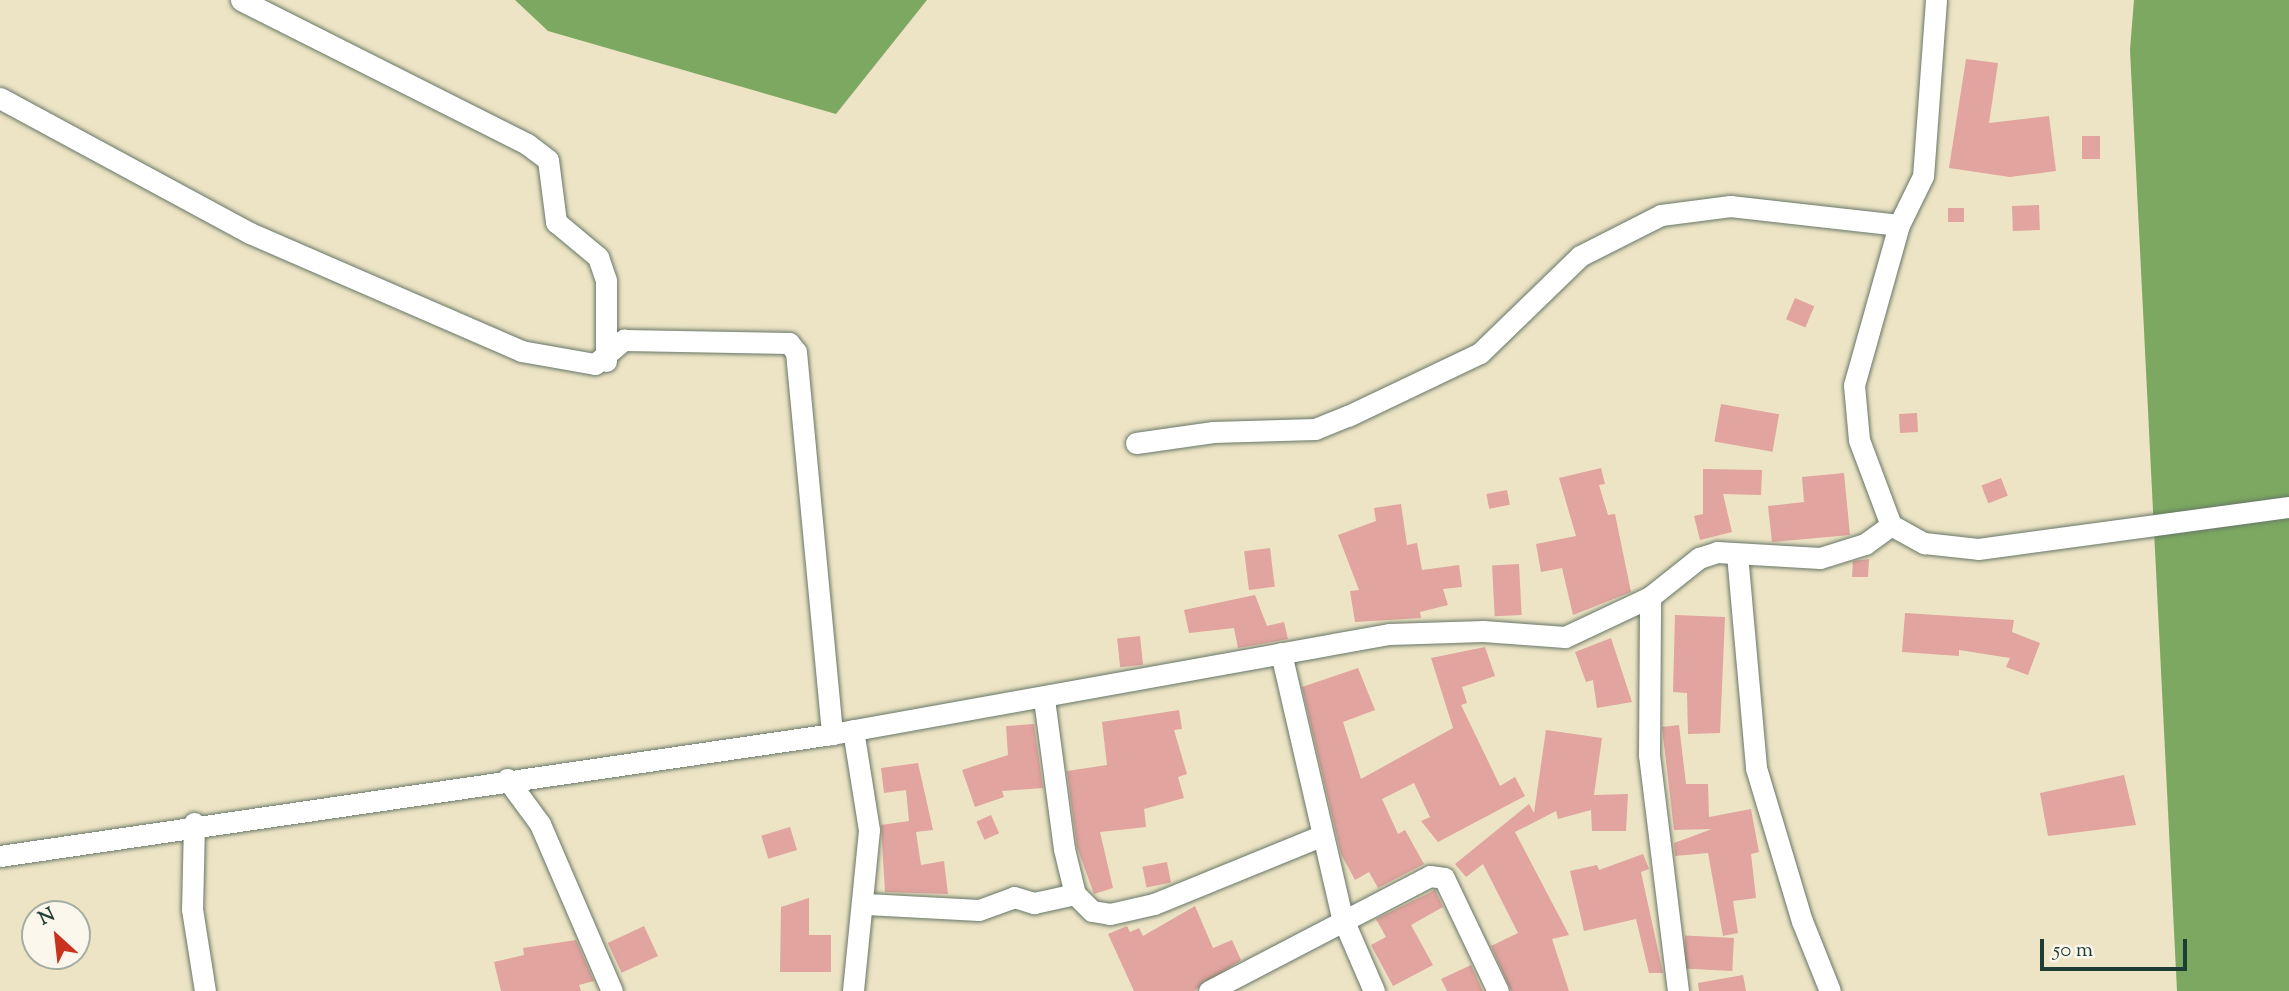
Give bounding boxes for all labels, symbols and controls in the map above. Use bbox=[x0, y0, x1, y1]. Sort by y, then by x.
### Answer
north arrow bbox=[21, 900, 91, 970]
text: N bbox=[34, 902, 60, 933]
scale bar bbox=[2044, 925, 2191, 969]
text: 50 m bbox=[2053, 936, 2093, 966]

